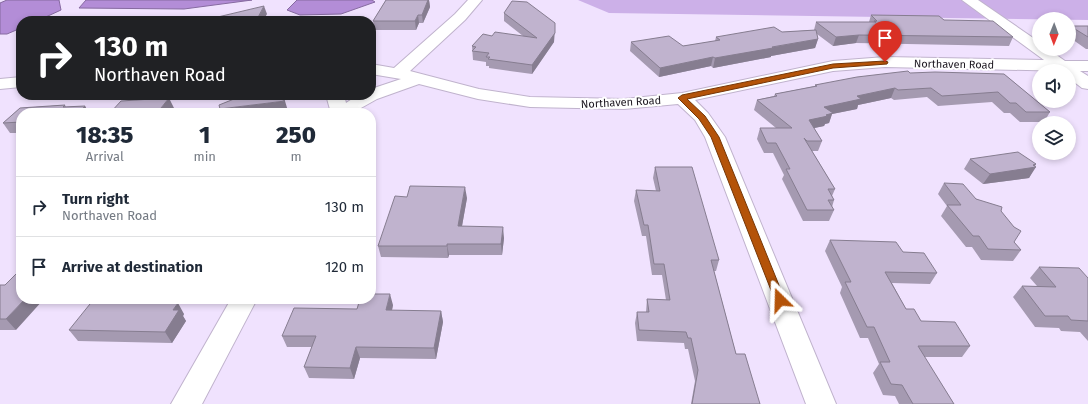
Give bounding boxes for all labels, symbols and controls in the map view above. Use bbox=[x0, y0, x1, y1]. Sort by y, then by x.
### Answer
north arrow bbox=[1032, 12, 1076, 56]
map controls bbox=[1032, 12, 1076, 160]
pin bbox=[868, 21, 902, 62]
icon: arrive bbox=[874, 27, 896, 49]
text: 130 m bbox=[94, 30, 168, 63]
icon: right bbox=[28, 32, 80, 84]
street label: Northaven Road bbox=[914, 57, 994, 72]
text: Northaven Road bbox=[94, 64, 226, 86]
button: sound bbox=[1032, 64, 1076, 108]
street label: Northaven Road bbox=[580, 94, 662, 111]
button: layers bbox=[1032, 116, 1076, 160]
text: 18:35 bbox=[76, 121, 133, 149]
text: 1 bbox=[199, 121, 210, 149]
text: 250 bbox=[276, 121, 316, 149]
text: Arrival bbox=[86, 149, 124, 164]
text: min bbox=[194, 149, 216, 164]
text: m bbox=[290, 149, 302, 164]
text: Turn right bbox=[62, 190, 129, 208]
icon: right bbox=[28, 196, 50, 218]
text: 130 m bbox=[325, 198, 364, 216]
text: Northaven Road bbox=[62, 208, 157, 223]
icon: arrive bbox=[28, 256, 50, 278]
text: Arrive at destination bbox=[62, 258, 203, 276]
text: 120 m bbox=[325, 258, 364, 276]
position arrow bbox=[759, 279, 801, 321]

